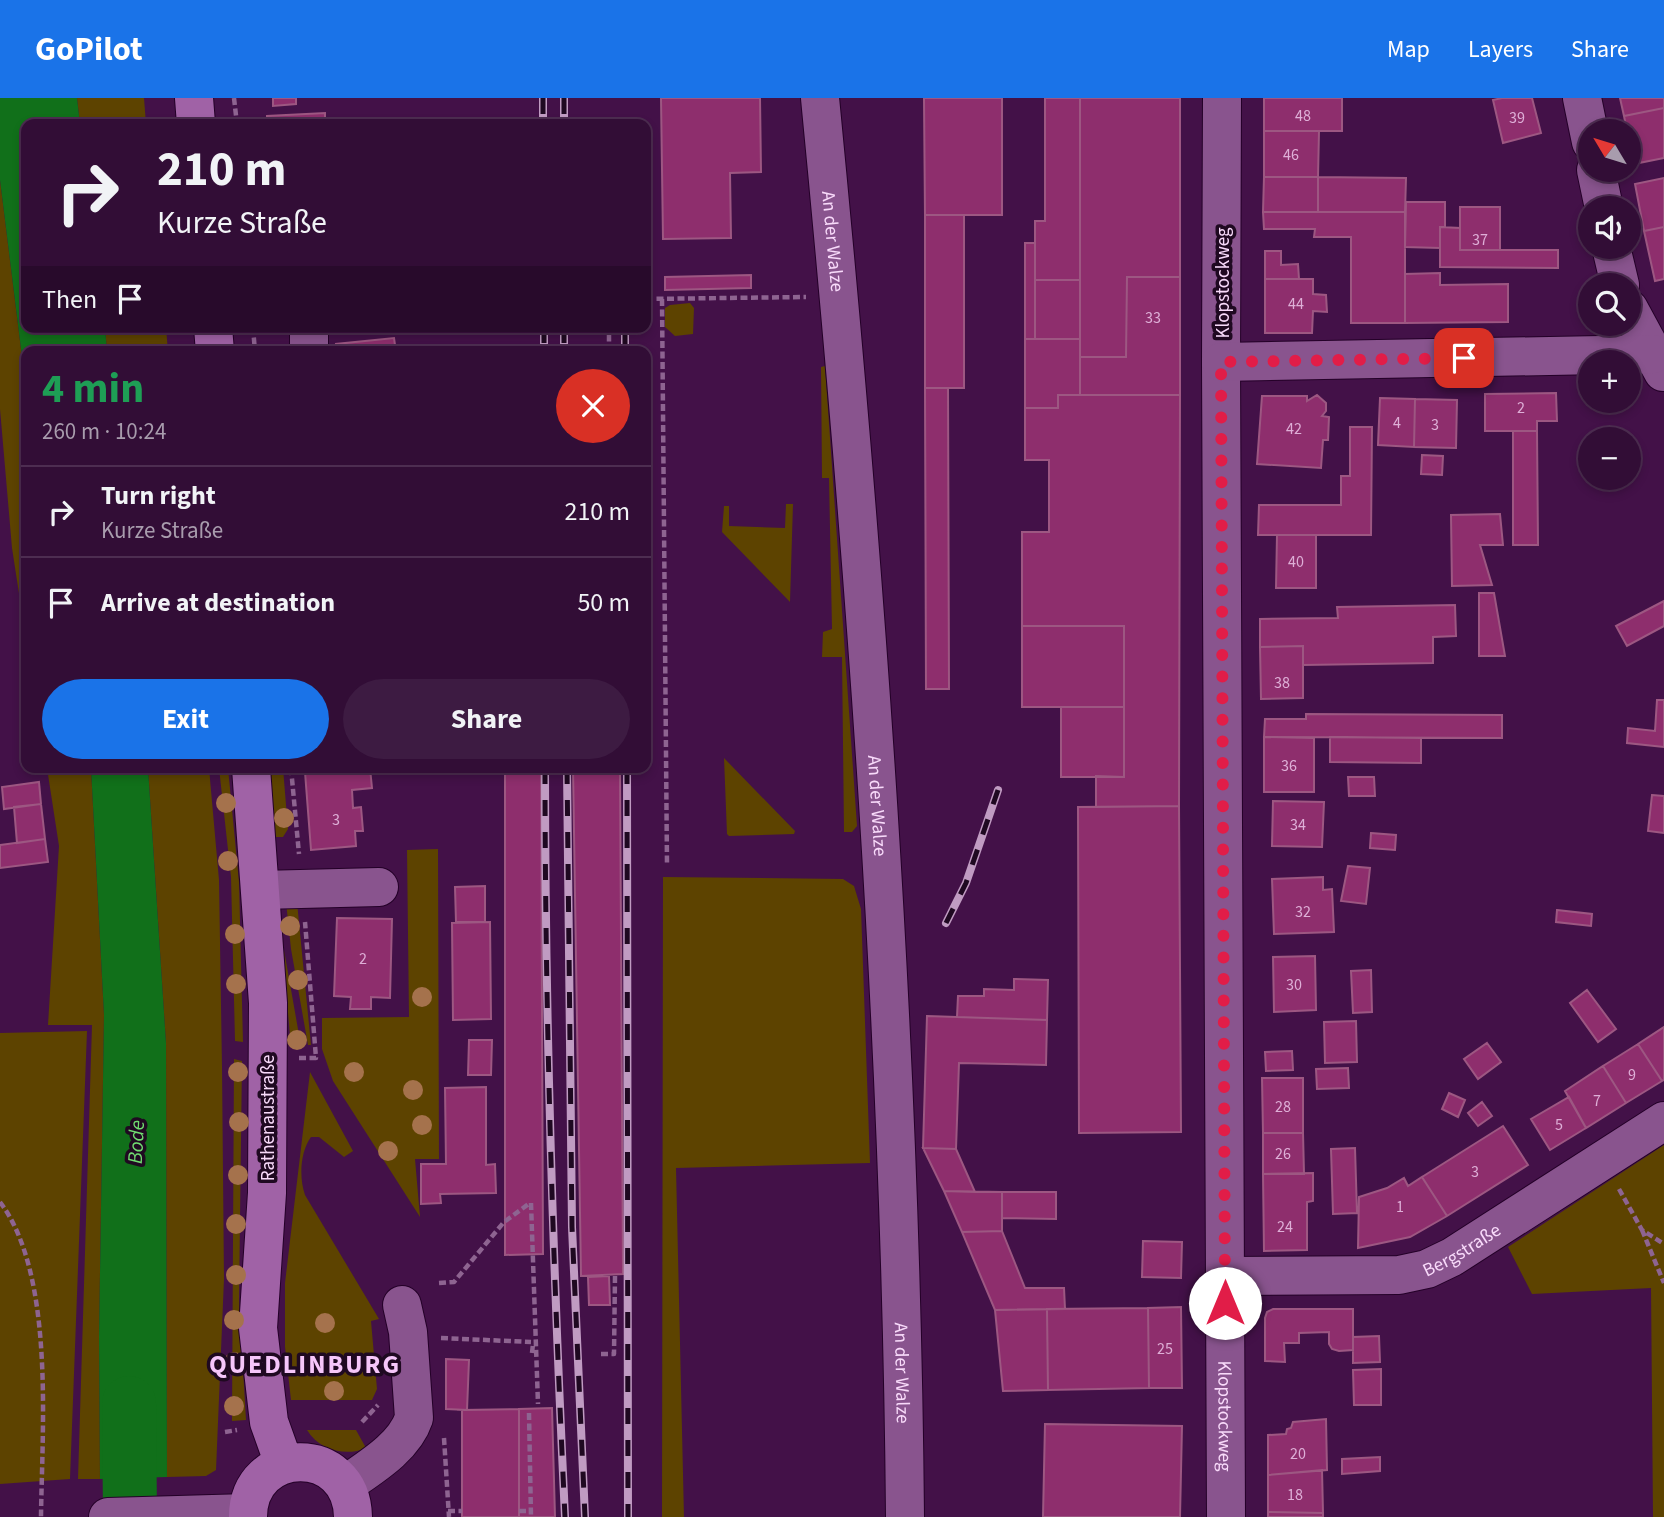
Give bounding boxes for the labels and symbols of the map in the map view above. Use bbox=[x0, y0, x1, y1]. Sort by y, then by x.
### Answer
house number: 48 bbox=[1295, 105, 1311, 127]
house number: 39 bbox=[1509, 107, 1525, 129]
north arrow bbox=[1578, 119, 1642, 182]
house number: 46 bbox=[1283, 144, 1299, 166]
street label: An der Walze bbox=[814, 190, 850, 293]
street label: Klopstockweg bbox=[1210, 227, 1237, 339]
house number: 37 bbox=[1472, 229, 1488, 251]
house number: 44 bbox=[1288, 293, 1304, 315]
house number: 33 bbox=[1145, 307, 1161, 329]
pin bbox=[1434, 328, 1494, 388]
house number: 2 bbox=[1517, 397, 1525, 419]
house number: 4 bbox=[1393, 412, 1401, 434]
house number: 3 bbox=[1431, 414, 1439, 436]
house number: 42 bbox=[1286, 418, 1302, 440]
house number: 40 bbox=[1288, 551, 1304, 573]
house number: 38 bbox=[1274, 672, 1290, 694]
street label: An der Walze bbox=[860, 754, 893, 857]
house number: 36 bbox=[1281, 755, 1297, 777]
house number: 3 bbox=[332, 809, 340, 831]
house number: 34 bbox=[1290, 814, 1306, 836]
house number: 32 bbox=[1295, 901, 1311, 923]
house number: 2 bbox=[359, 948, 367, 970]
house number: 30 bbox=[1286, 974, 1302, 996]
street label: Rathenaustraße bbox=[255, 1055, 282, 1181]
house number: 9 bbox=[1628, 1064, 1636, 1086]
house number: 7 bbox=[1593, 1090, 1601, 1112]
house number: 28 bbox=[1275, 1096, 1291, 1118]
house number: 5 bbox=[1555, 1114, 1563, 1136]
water label: Bode bbox=[120, 1119, 152, 1165]
house number: 26 bbox=[1275, 1143, 1291, 1165]
house number: 3 bbox=[1471, 1161, 1479, 1183]
house number: 1 bbox=[1396, 1196, 1404, 1218]
house number: 24 bbox=[1277, 1216, 1293, 1238]
street label: Bergstraße bbox=[1418, 1217, 1506, 1284]
position arrow bbox=[1188, 1266, 1262, 1340]
street label: An der Walze bbox=[887, 1322, 916, 1424]
house number: 25 bbox=[1157, 1338, 1173, 1360]
district label: QUEDLINBURG bbox=[209, 1346, 401, 1383]
street label: Klopstockweg bbox=[1210, 1360, 1238, 1472]
house number: 20 bbox=[1290, 1443, 1306, 1465]
house number: 18 bbox=[1287, 1484, 1303, 1506]

